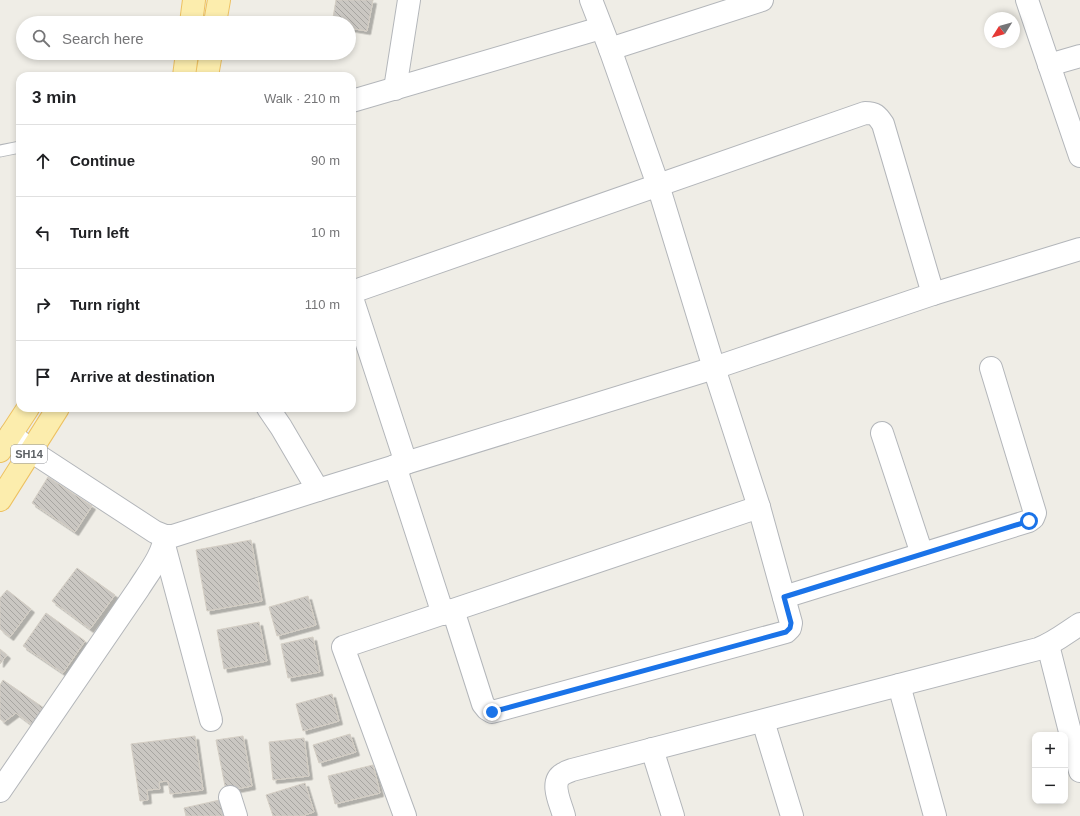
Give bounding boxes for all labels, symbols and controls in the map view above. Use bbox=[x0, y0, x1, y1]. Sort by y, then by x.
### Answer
north arrow bbox=[984, 12, 1020, 48]
search box bbox=[16, 16, 356, 60]
icon: search bbox=[30, 27, 52, 49]
text: Search here bbox=[62, 30, 144, 47]
text: 3 min bbox=[32, 88, 76, 107]
text: Walk · 210 m bbox=[264, 91, 340, 106]
icon: ahead bbox=[32, 150, 54, 172]
text: Continue bbox=[70, 152, 135, 169]
text: 90 m bbox=[311, 153, 340, 168]
icon: left bbox=[32, 222, 54, 244]
text: Turn left bbox=[70, 224, 129, 241]
text: 10 m bbox=[311, 225, 340, 240]
icon: right bbox=[32, 294, 54, 316]
text: Turn right bbox=[70, 296, 140, 313]
text: 110 m bbox=[305, 297, 340, 312]
icon: arrive bbox=[32, 366, 54, 388]
text: Arrive at destination bbox=[70, 368, 215, 385]
road number: SH14 bbox=[11, 445, 47, 463]
route start bbox=[1020, 512, 1038, 530]
route end bbox=[483, 703, 501, 721]
map controls bbox=[1032, 732, 1068, 804]
button: + bbox=[1032, 732, 1068, 768]
button: − bbox=[1032, 768, 1068, 804]

